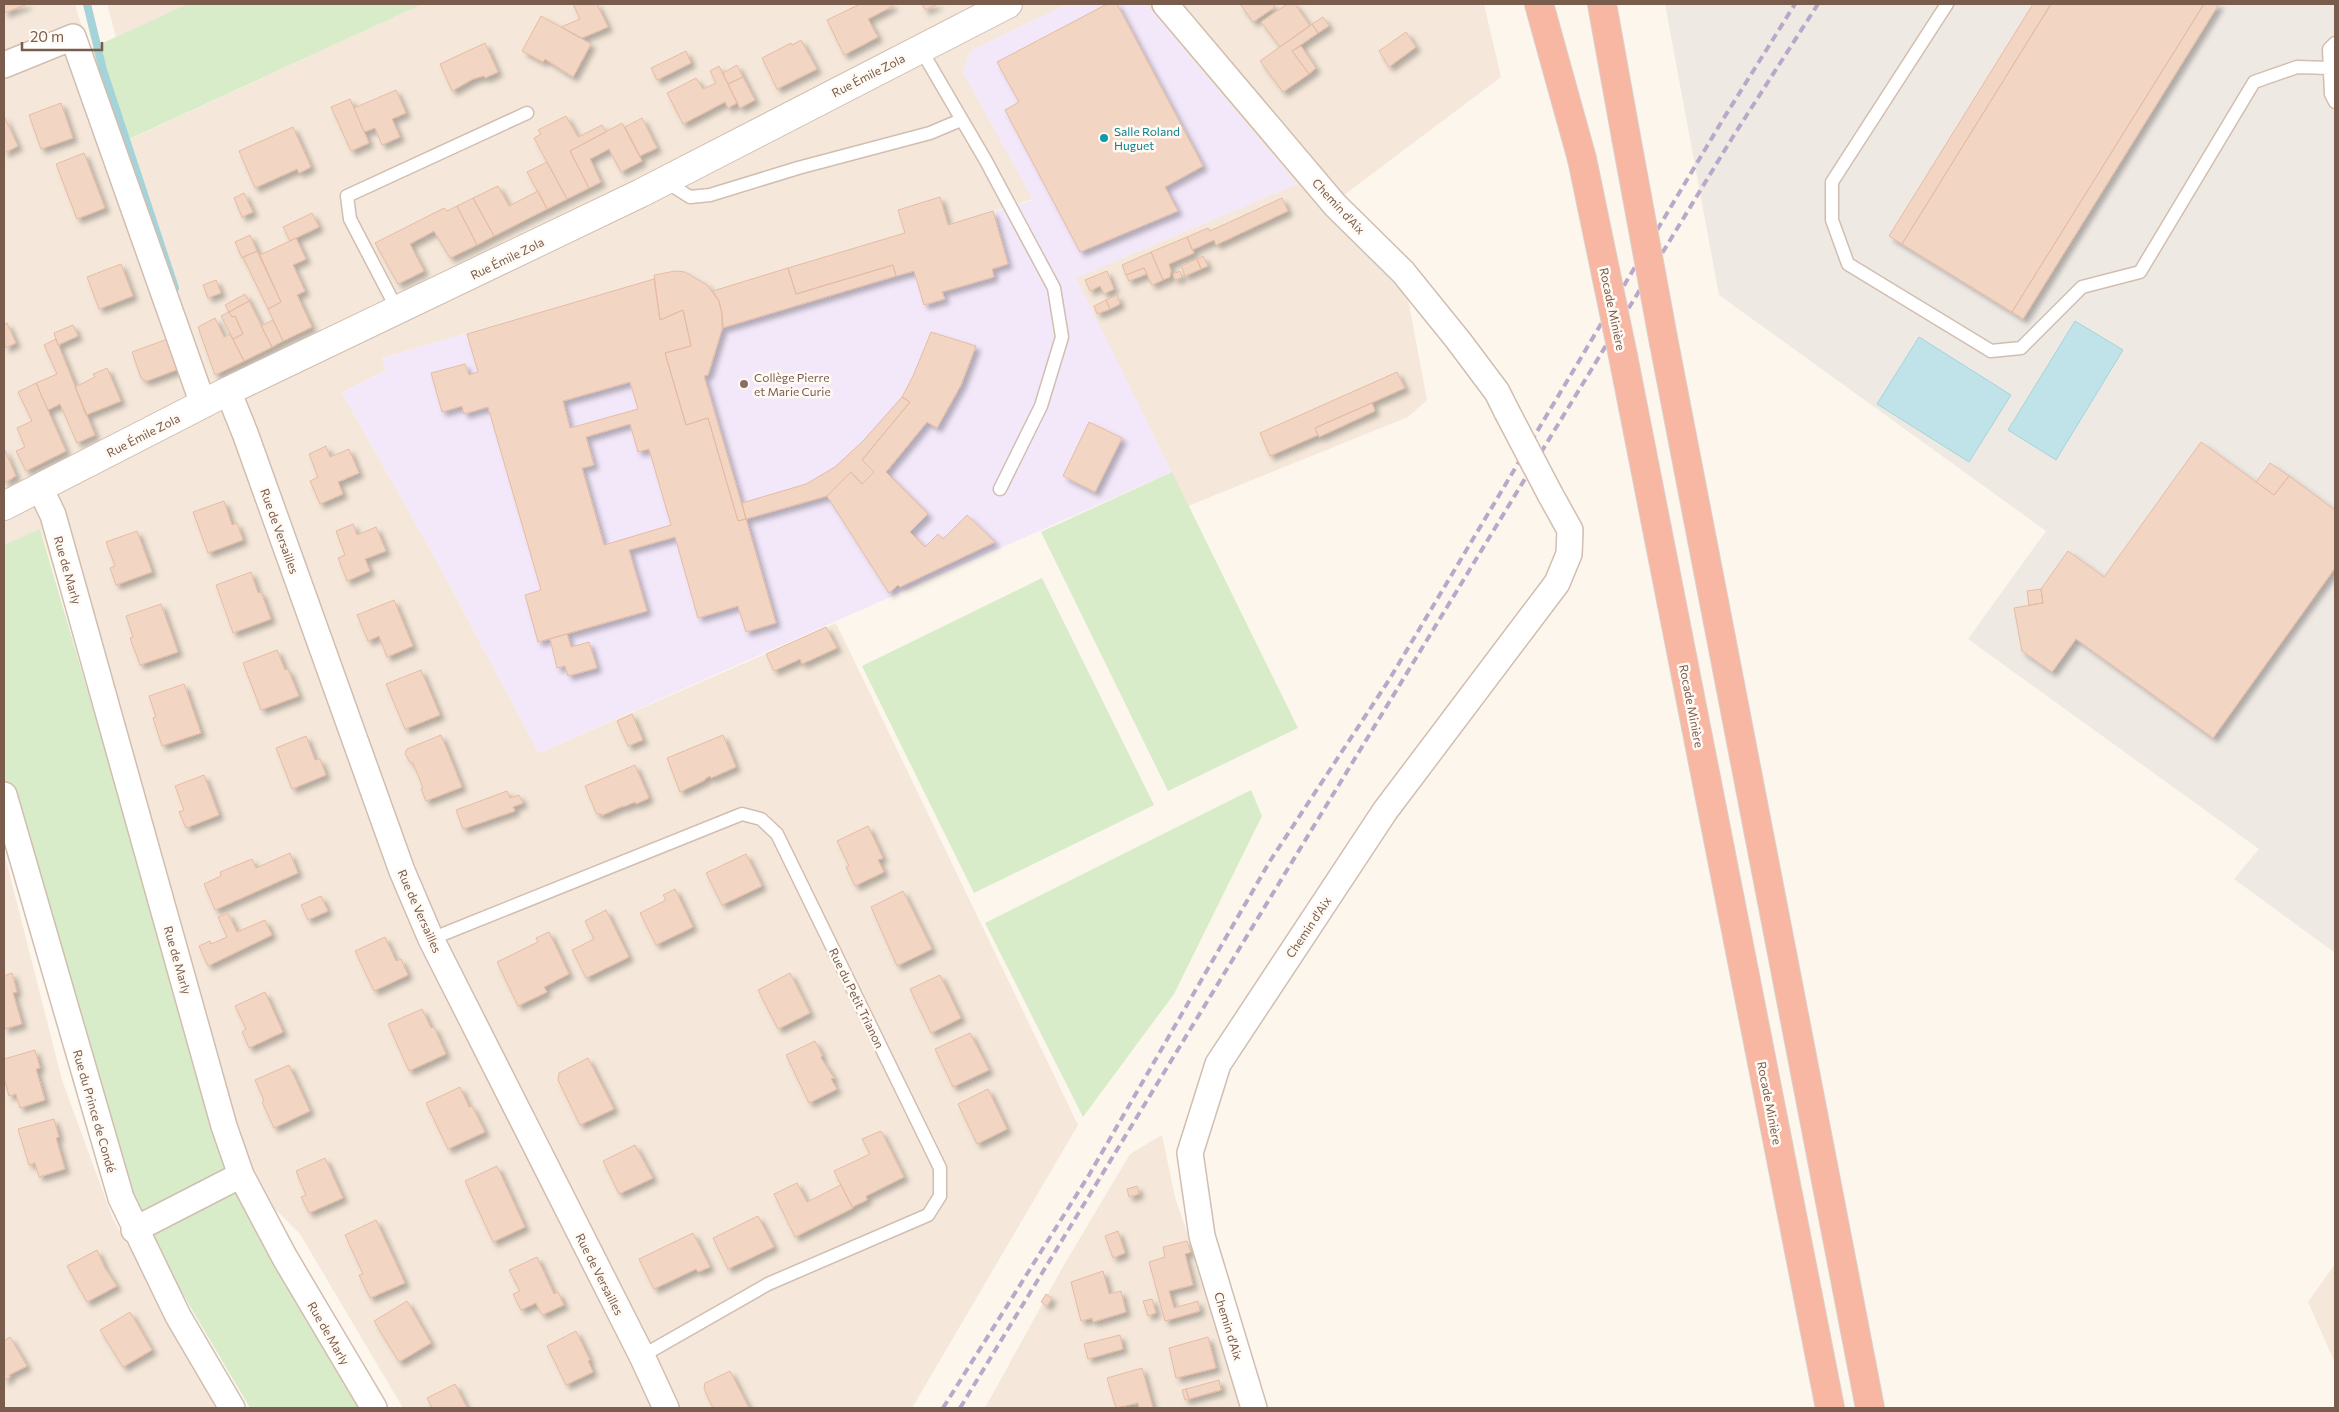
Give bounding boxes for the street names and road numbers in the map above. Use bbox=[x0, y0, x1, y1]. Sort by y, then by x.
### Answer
street label: Rue Émile Zola bbox=[829, 51, 907, 99]
street label: Chemin d'Aix bbox=[1310, 175, 1369, 237]
street label: Rue Émile Zola bbox=[468, 234, 546, 282]
street label: Rocade Minière bbox=[1597, 266, 1629, 352]
street label: Rue Émile Zola bbox=[104, 411, 182, 459]
street label: Rue de Versailles bbox=[258, 486, 302, 576]
street label: Rue de Marly bbox=[52, 534, 84, 606]
street label: Rocade Minière bbox=[1677, 663, 1707, 749]
street label: Rue de Versailles bbox=[395, 867, 445, 955]
street label: Chemin d'Aix bbox=[1282, 893, 1334, 960]
street label: Rue de Marly bbox=[162, 924, 194, 996]
street label: Rue du Petit Trianon bbox=[827, 946, 887, 1050]
street label: Rue du Prince de Condé bbox=[71, 1048, 119, 1174]
street label: Rocade Minière bbox=[1755, 1060, 1785, 1146]
street label: Rue de Versailles bbox=[573, 1231, 627, 1317]
street label: Chemin d'Aix bbox=[1212, 1290, 1246, 1362]
street label: Rue de Marly bbox=[305, 1299, 353, 1367]

